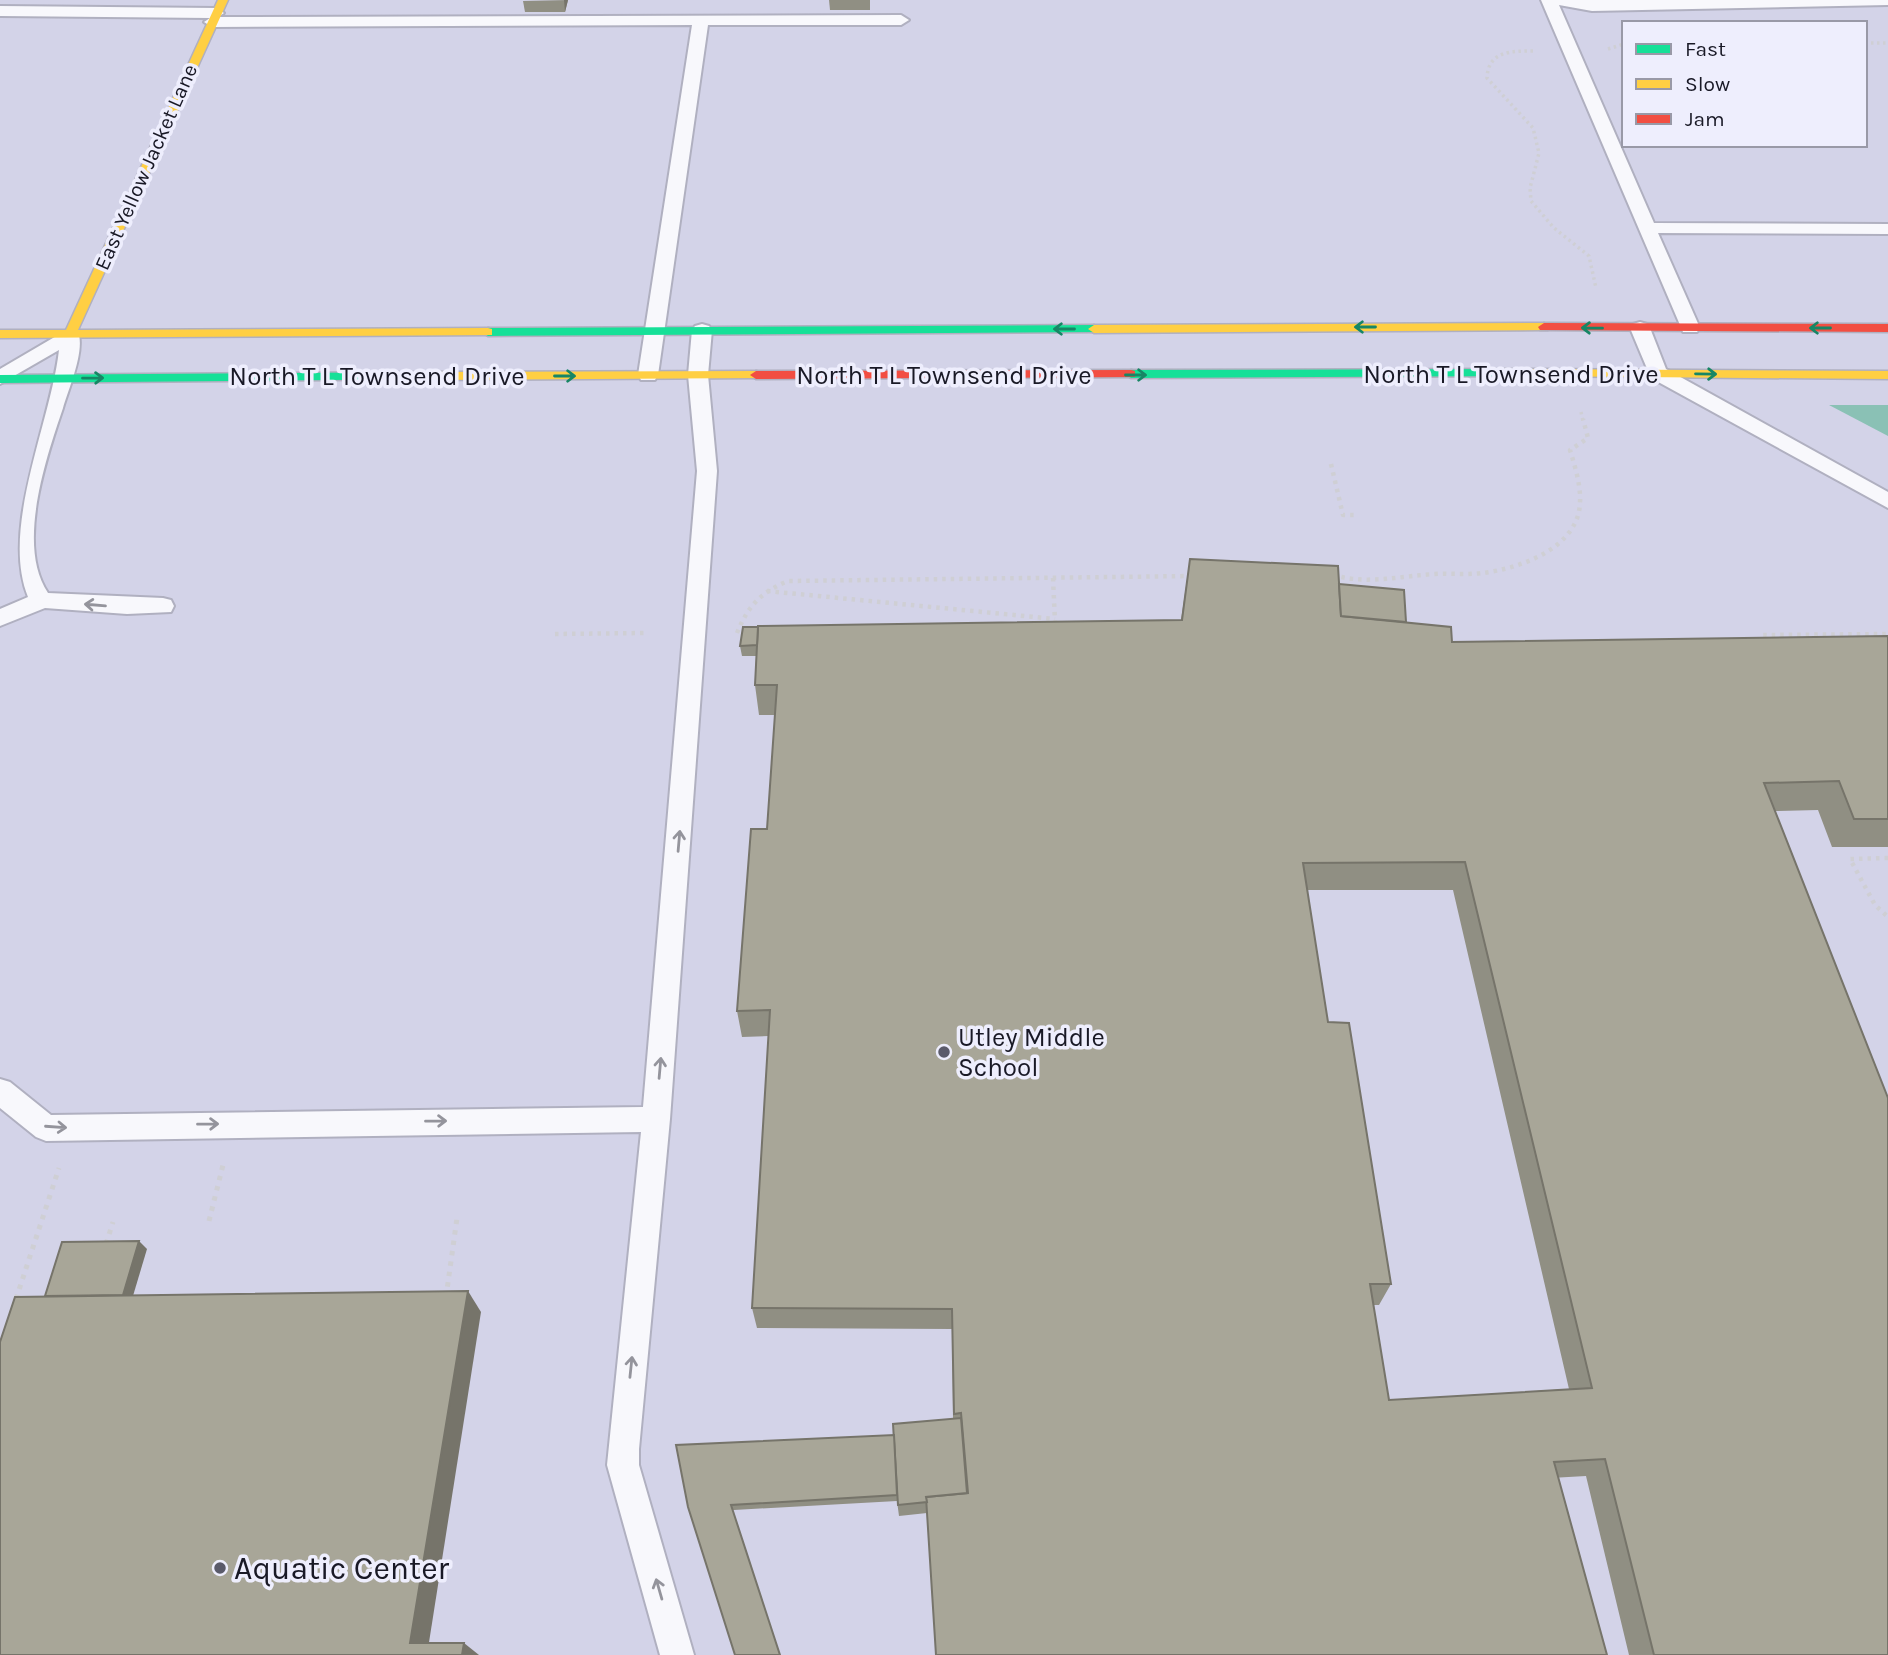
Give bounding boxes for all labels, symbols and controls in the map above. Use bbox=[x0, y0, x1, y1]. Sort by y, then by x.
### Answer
legend bbox=[1622, 21, 1867, 147]
text: Fast bbox=[1685, 37, 1726, 61]
street label: East Yellow Jacket Lane bbox=[90, 60, 202, 274]
text: Slow bbox=[1685, 72, 1730, 96]
text: Jam bbox=[1685, 107, 1725, 131]
one-way arrow bbox=[1354, 320, 1377, 334]
one-way arrow bbox=[1581, 321, 1604, 335]
one-way arrow bbox=[1809, 321, 1832, 335]
one-way arrow bbox=[1053, 322, 1076, 336]
street label: North T L Townsend Drive bbox=[1363, 359, 1659, 390]
street label: North T L Townsend Drive bbox=[796, 360, 1092, 391]
street label: North T L Townsend Drive bbox=[229, 361, 525, 392]
one-way arrow bbox=[1694, 367, 1717, 380]
one-way arrow bbox=[1124, 368, 1147, 382]
one-way arrow bbox=[553, 369, 576, 383]
one-way arrow bbox=[81, 371, 104, 385]
one-way arrow bbox=[84, 598, 107, 611]
one-way arrow bbox=[673, 830, 686, 853]
place label: Utley Middle School bbox=[958, 1022, 1105, 1083]
marker: Utley Middle School bbox=[936, 1044, 952, 1060]
one-way arrow bbox=[654, 1057, 667, 1079]
one-way arrow bbox=[424, 1114, 447, 1128]
one-way arrow bbox=[196, 1117, 219, 1131]
one-way arrow bbox=[44, 1120, 67, 1133]
one-way arrow bbox=[625, 1356, 638, 1379]
place label: Aquatic Center bbox=[234, 1550, 450, 1587]
marker: Aquatic Center bbox=[212, 1560, 228, 1576]
one-way arrow bbox=[651, 1579, 664, 1601]

